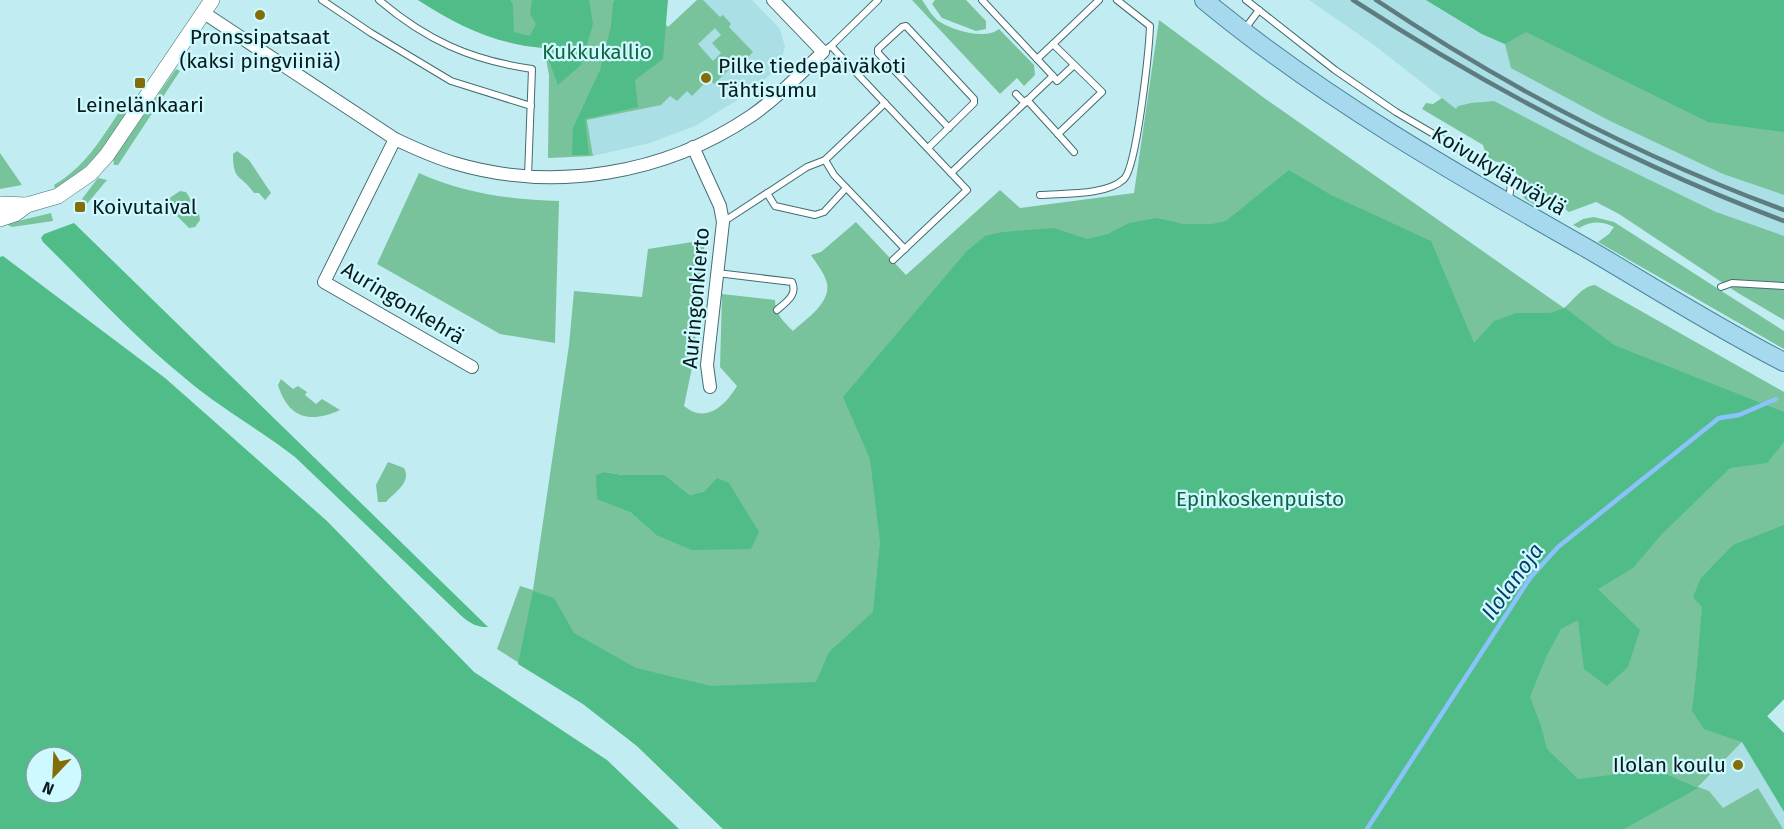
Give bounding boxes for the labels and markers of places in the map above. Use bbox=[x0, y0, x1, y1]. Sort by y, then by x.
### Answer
marker: Pronssipatsaat (kaksi pingviiniä) bbox=[253, 8, 267, 22]
place label: Pronssipatsaat (kaksi pingviiniä) bbox=[180, 24, 340, 74]
place label: Pilke tiedepäiväkoti Tähtisumu bbox=[718, 53, 906, 103]
marker: Pilke tiedepäiväkoti Tähtisumu bbox=[699, 71, 713, 85]
marker: Leinelänkaari bbox=[133, 76, 147, 90]
place label: Leinelänkaari bbox=[76, 92, 204, 118]
place label: Koivutaival bbox=[92, 194, 197, 220]
marker: Koivutaival bbox=[73, 200, 87, 214]
place label: Ilolan koulu bbox=[1613, 752, 1726, 778]
marker: Ilolan koulu bbox=[1731, 758, 1745, 772]

